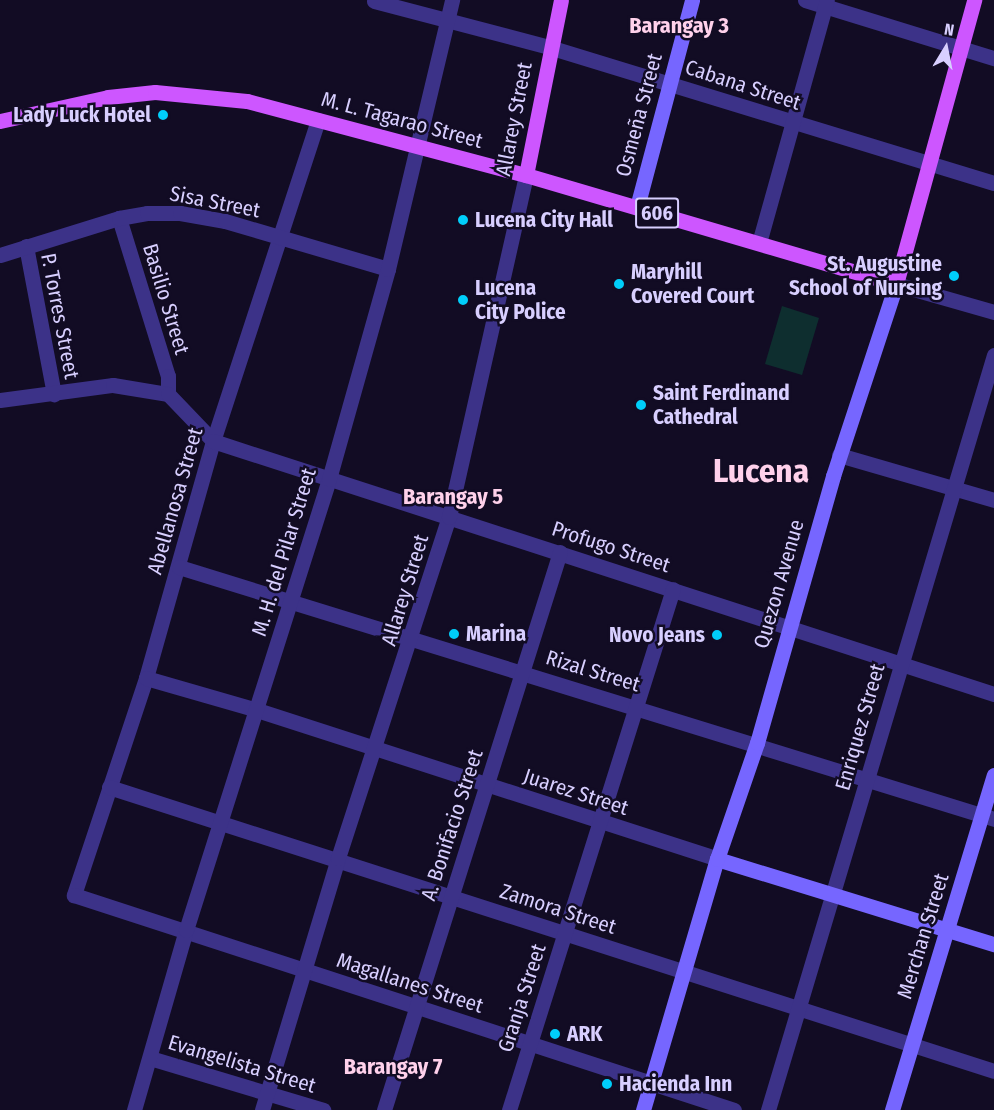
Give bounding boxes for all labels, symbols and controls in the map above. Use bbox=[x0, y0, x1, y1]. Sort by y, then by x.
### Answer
district label: Barangay 3 bbox=[629, 13, 729, 39]
north arrow bbox=[916, 18, 976, 78]
text: N bbox=[943, 20, 956, 40]
street label: Osmeña Street bbox=[610, 51, 668, 179]
street label: Cabana Street bbox=[682, 54, 804, 116]
street label: Allarey Street bbox=[491, 60, 537, 178]
street label: M. L. Tagarao Street bbox=[319, 86, 485, 154]
place label: Lady Luck Hotel bbox=[13, 102, 151, 128]
marker: Lady Luck Hotel bbox=[156, 108, 170, 122]
street label: Sisa Street bbox=[168, 181, 262, 223]
road number: 606 bbox=[634, 196, 680, 230]
place label: Lucena City Hall bbox=[475, 207, 613, 233]
marker: Lucena City Hall bbox=[456, 213, 470, 227]
street label: Basilio Street bbox=[137, 241, 195, 357]
street label: P. Torres Street bbox=[35, 251, 85, 381]
place label: St. Augustine School of Nursing bbox=[789, 251, 942, 301]
place label: Maryhill Covered Court bbox=[631, 259, 754, 309]
marker: St. Augustine School of Nursing bbox=[947, 269, 961, 283]
place label: Lucena City Police bbox=[475, 275, 566, 325]
marker: Maryhill Covered Court bbox=[612, 277, 626, 291]
marker: Lucena City Police bbox=[456, 293, 470, 307]
place label: Saint Ferdinand Cathedral bbox=[653, 380, 790, 430]
marker: Saint Ferdinand Cathedral bbox=[634, 398, 648, 412]
street label: Abellanosa Street bbox=[142, 425, 208, 577]
district label: Lucena bbox=[713, 452, 809, 492]
street label: M. H. del Pilar Street bbox=[246, 465, 322, 639]
district label: Barangay 5 bbox=[403, 484, 503, 510]
street label: Profugo Street bbox=[549, 516, 673, 578]
street label: Quezon Avenue bbox=[749, 517, 809, 651]
street label: Allarey Street bbox=[376, 531, 434, 649]
place label: Marina bbox=[466, 621, 526, 647]
place label: Novo Jeans bbox=[609, 622, 705, 648]
marker: Marina bbox=[447, 627, 461, 641]
marker: Novo Jeans bbox=[710, 628, 724, 642]
street label: Rizal Street bbox=[543, 645, 643, 697]
street label: Enriquez Street bbox=[830, 661, 890, 793]
street label: A. Bonifacio Street bbox=[416, 746, 488, 904]
street label: Juarez Street bbox=[520, 763, 632, 821]
street label: Merchan Street bbox=[892, 870, 954, 1002]
street label: Zamora Street bbox=[497, 878, 619, 940]
street label: Granja Street bbox=[493, 941, 551, 1055]
street label: Magallanes Street bbox=[333, 947, 487, 1019]
place label: ARK bbox=[567, 1021, 602, 1047]
marker: ARK bbox=[548, 1027, 562, 1041]
street label: Evangelista Street bbox=[165, 1030, 319, 1098]
district label: Barangay 7 bbox=[344, 1054, 442, 1080]
place label: Hacienda Inn bbox=[619, 1071, 732, 1097]
marker: Hacienda Inn bbox=[600, 1077, 614, 1091]

